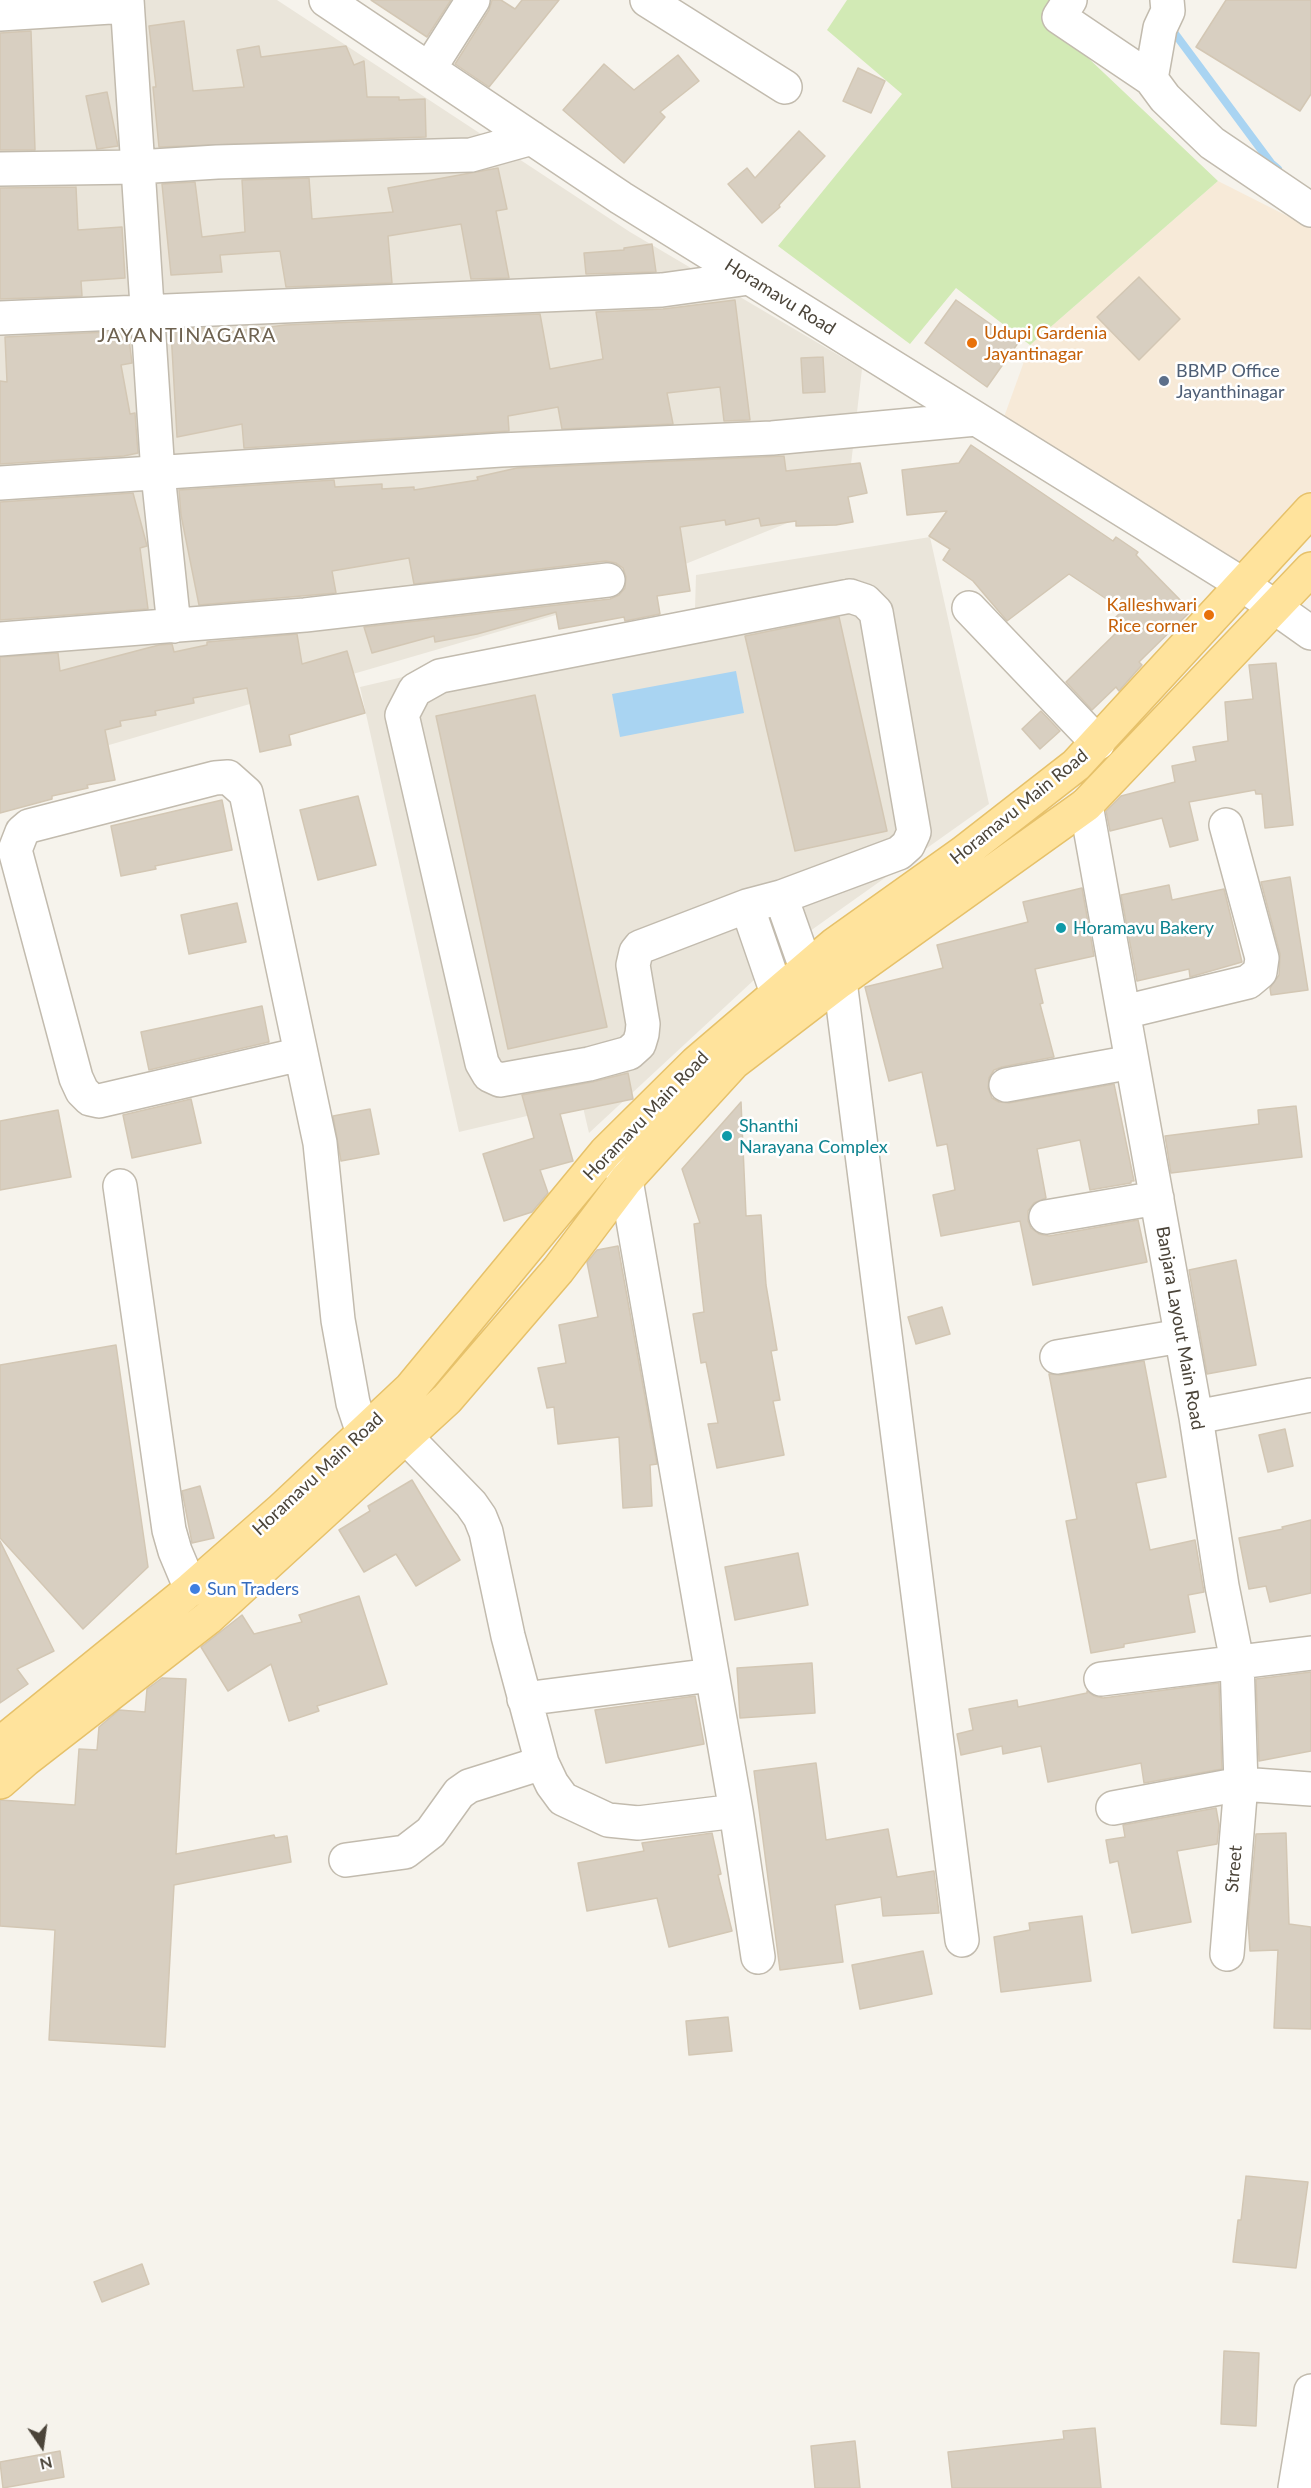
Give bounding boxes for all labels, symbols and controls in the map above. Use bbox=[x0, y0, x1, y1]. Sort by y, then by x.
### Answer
street label: Horamavu Road bbox=[721, 254, 839, 340]
place label: Udupi Gardenia Jayantinagar bbox=[984, 322, 1107, 364]
district label: JAYANTINAGARA bbox=[97, 324, 277, 348]
marker: Udupi Gardenia Jayantinagar bbox=[965, 336, 979, 350]
place label: BBMP Office Jayanthinagar bbox=[1176, 360, 1285, 403]
marker: BBMP Office Jayanthinagar bbox=[1157, 374, 1171, 388]
place label: Kalleshwari Rice corner bbox=[1107, 594, 1197, 636]
marker: Kalleshwari Rice corner bbox=[1202, 608, 1216, 622]
street label: Horamavu Main Road bbox=[946, 745, 1092, 869]
place label: Horamavu Bakery bbox=[1073, 917, 1214, 939]
marker: Horamavu Bakery bbox=[1054, 921, 1068, 935]
street label: Horamavu Main Road bbox=[579, 1047, 713, 1185]
place label: Shanthi Narayana Complex bbox=[739, 1115, 888, 1158]
marker: Shanthi Narayana Complex bbox=[720, 1129, 734, 1143]
street label: Banjara Layout Main Road bbox=[1151, 1225, 1209, 1431]
street label: Horamavu Main Road bbox=[248, 1408, 388, 1540]
place label: Sun Traders bbox=[207, 1578, 299, 1600]
marker: Sun Traders bbox=[188, 1582, 202, 1596]
street label: Street bbox=[1221, 1844, 1247, 1894]
north arrow bbox=[12, 2416, 72, 2476]
text: N bbox=[38, 2453, 54, 2475]

